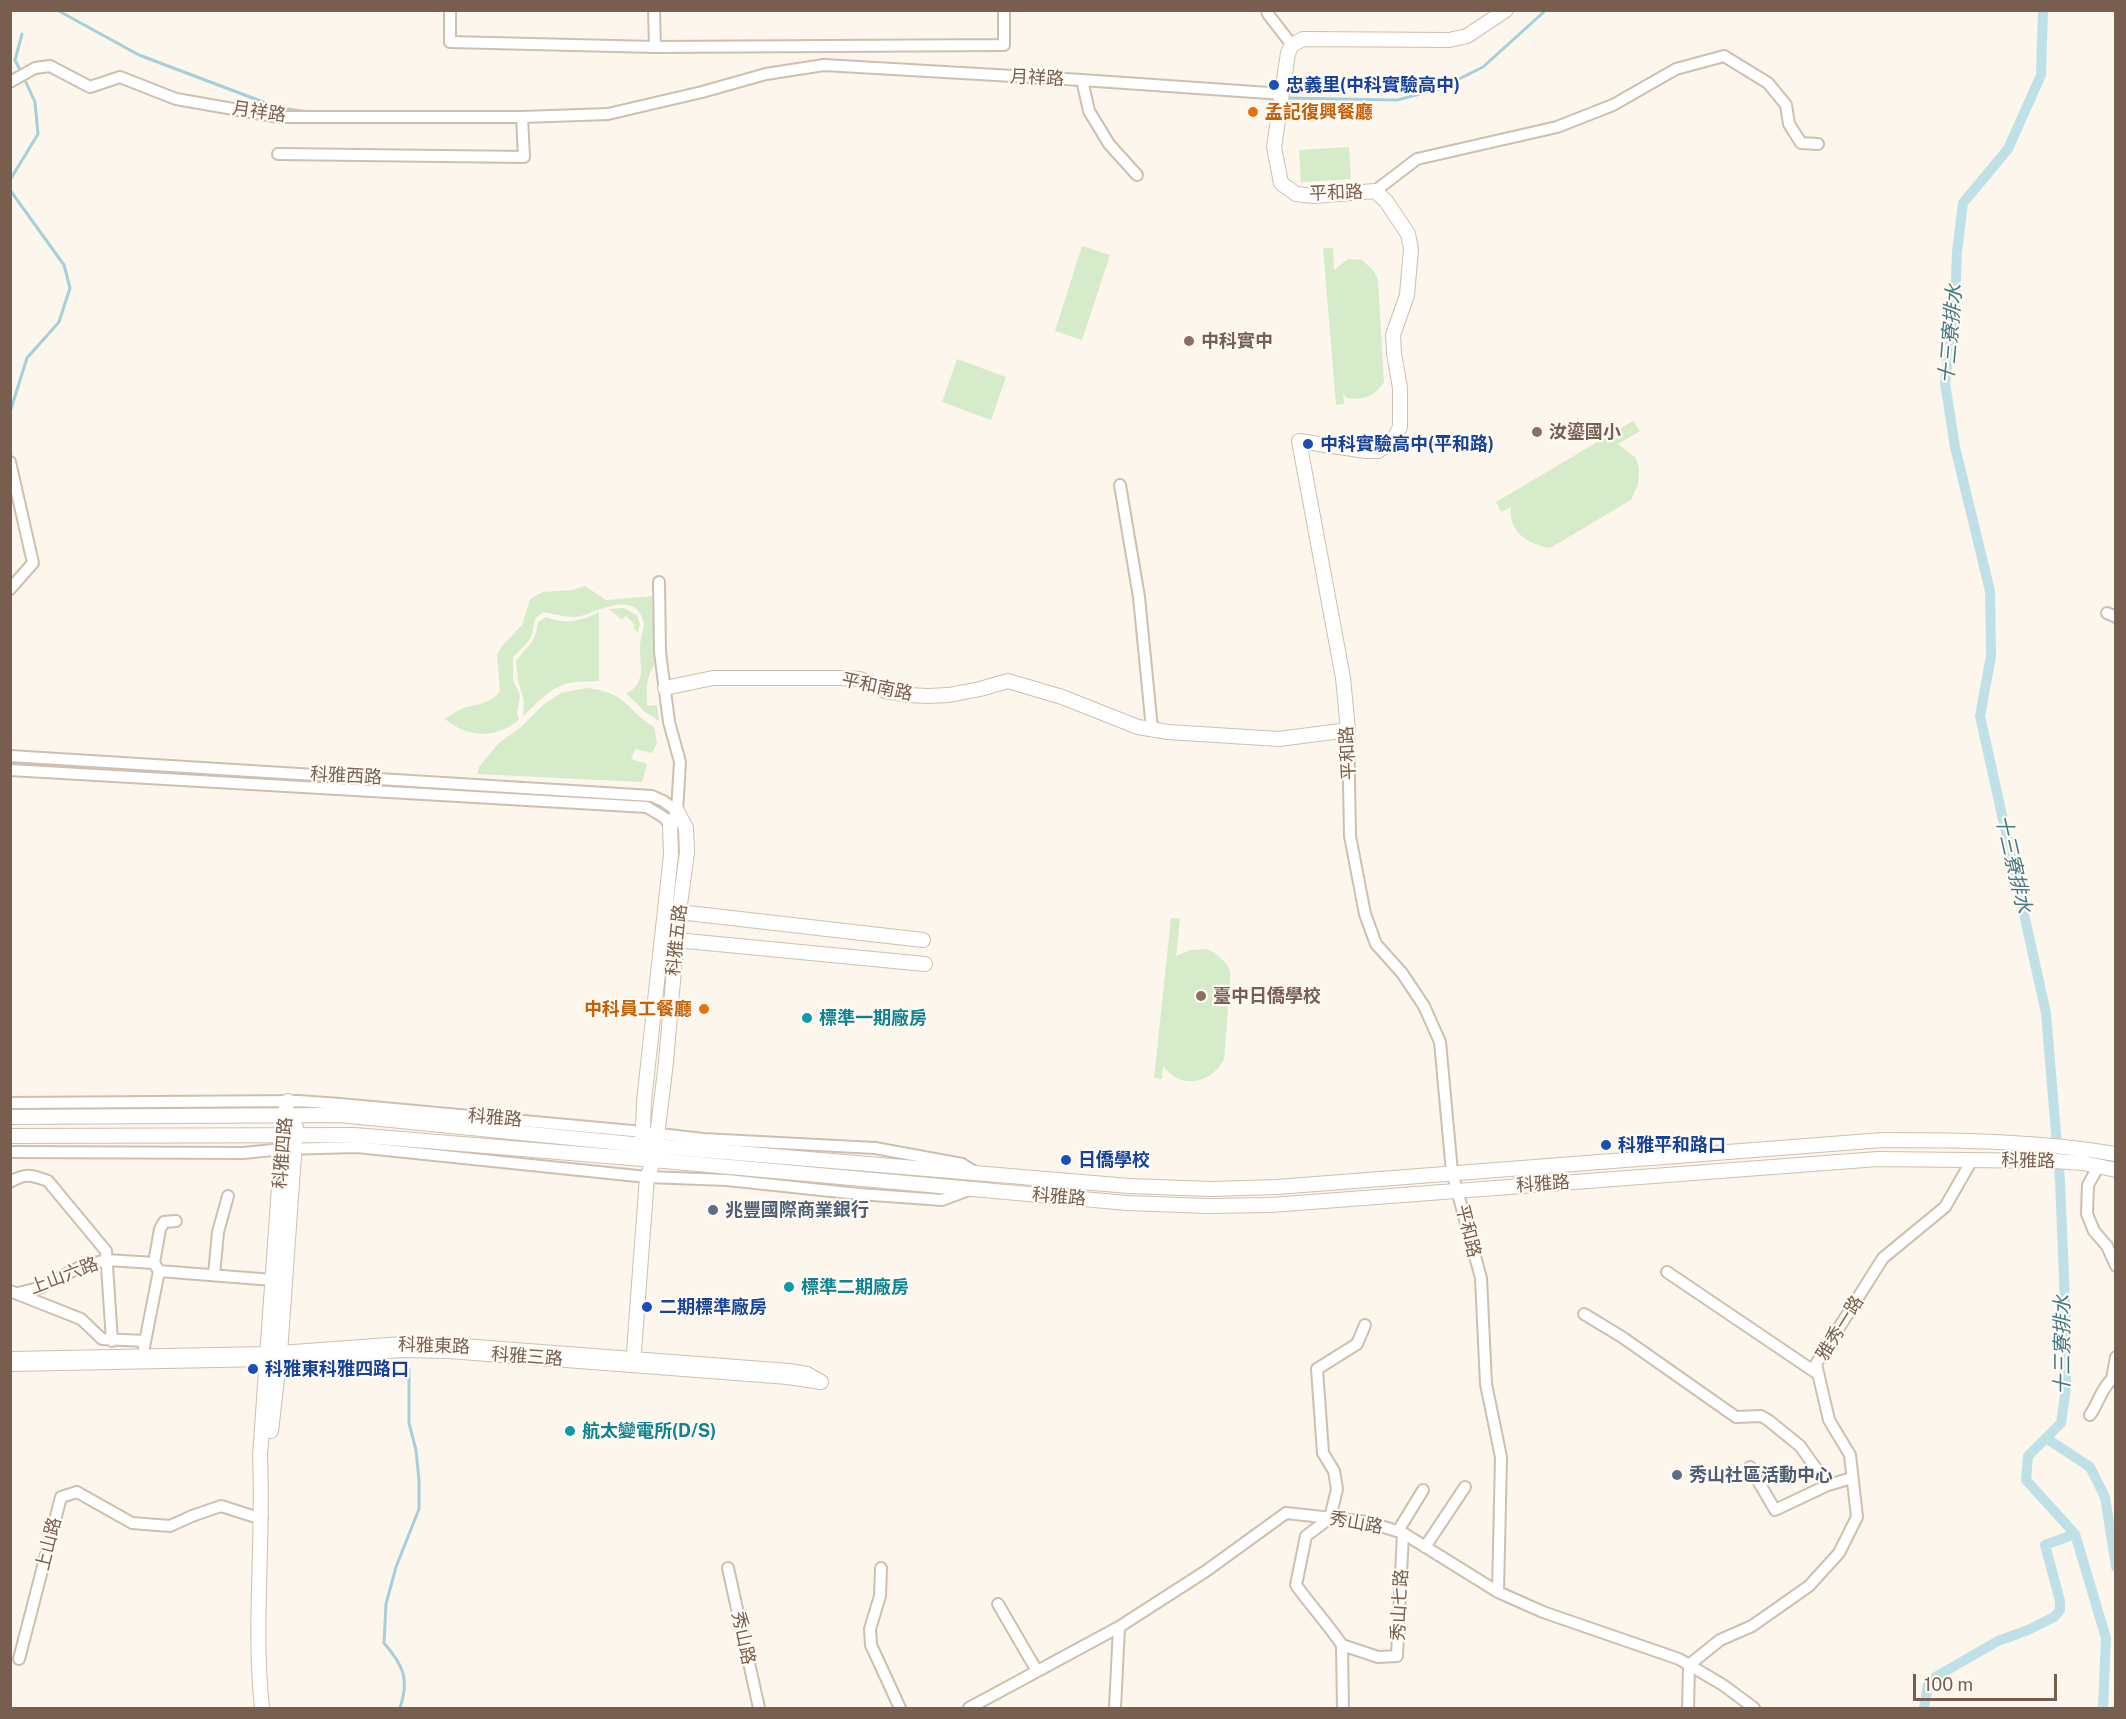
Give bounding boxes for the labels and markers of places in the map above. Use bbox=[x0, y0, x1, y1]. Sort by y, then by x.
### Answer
place label: 忠義里(中科實驗高中) bbox=[1286, 74, 1460, 96]
marker: 忠義里(中科實驗高中) bbox=[1267, 78, 1281, 92]
place label: 孟記復興餐廳 bbox=[1265, 101, 1373, 123]
marker: 孟記復興餐廳 bbox=[1246, 105, 1260, 119]
place label: 中科實中 bbox=[1201, 330, 1273, 352]
marker: 中科實中 bbox=[1182, 334, 1196, 348]
place label: 汝鎏國小 bbox=[1549, 421, 1621, 443]
marker: 汝鎏國小 bbox=[1530, 425, 1544, 439]
place label: 中科實驗高中(平和路) bbox=[1320, 433, 1494, 455]
marker: 中科實驗高中(平和路) bbox=[1301, 437, 1315, 451]
place label: 臺中日僑學校 bbox=[1213, 985, 1321, 1007]
marker: 臺中日僑學校 bbox=[1194, 989, 1208, 1003]
place label: 中科員工餐廳 bbox=[584, 998, 692, 1020]
marker: 中科員工餐廳 bbox=[697, 1002, 711, 1016]
place label: 標準一期廠房 bbox=[819, 1007, 927, 1029]
marker: 標準一期廠房 bbox=[800, 1011, 814, 1025]
place label: 科雅平和路口 bbox=[1618, 1134, 1726, 1156]
marker: 科雅平和路口 bbox=[1599, 1138, 1613, 1152]
place label: 日僑學校 bbox=[1078, 1149, 1150, 1171]
marker: 日僑學校 bbox=[1059, 1153, 1073, 1167]
place label: 兆豐國際商業銀行 bbox=[725, 1199, 869, 1221]
marker: 兆豐國際商業銀行 bbox=[706, 1203, 720, 1217]
place label: 標準二期廠房 bbox=[801, 1276, 909, 1298]
marker: 標準二期廠房 bbox=[782, 1280, 796, 1294]
place label: 二期標準廠房 bbox=[659, 1296, 767, 1318]
marker: 二期標準廠房 bbox=[640, 1300, 654, 1314]
place label: 科雅東科雅四路口 bbox=[265, 1358, 409, 1380]
marker: 科雅東科雅四路口 bbox=[246, 1362, 260, 1376]
place label: 航太變電所(D/S) bbox=[582, 1420, 716, 1442]
marker: 航太變電所(D/S) bbox=[563, 1424, 577, 1438]
place label: 秀山社區活動中心 bbox=[1689, 1464, 1833, 1486]
marker: 秀山社區活動中心 bbox=[1670, 1468, 1684, 1482]

